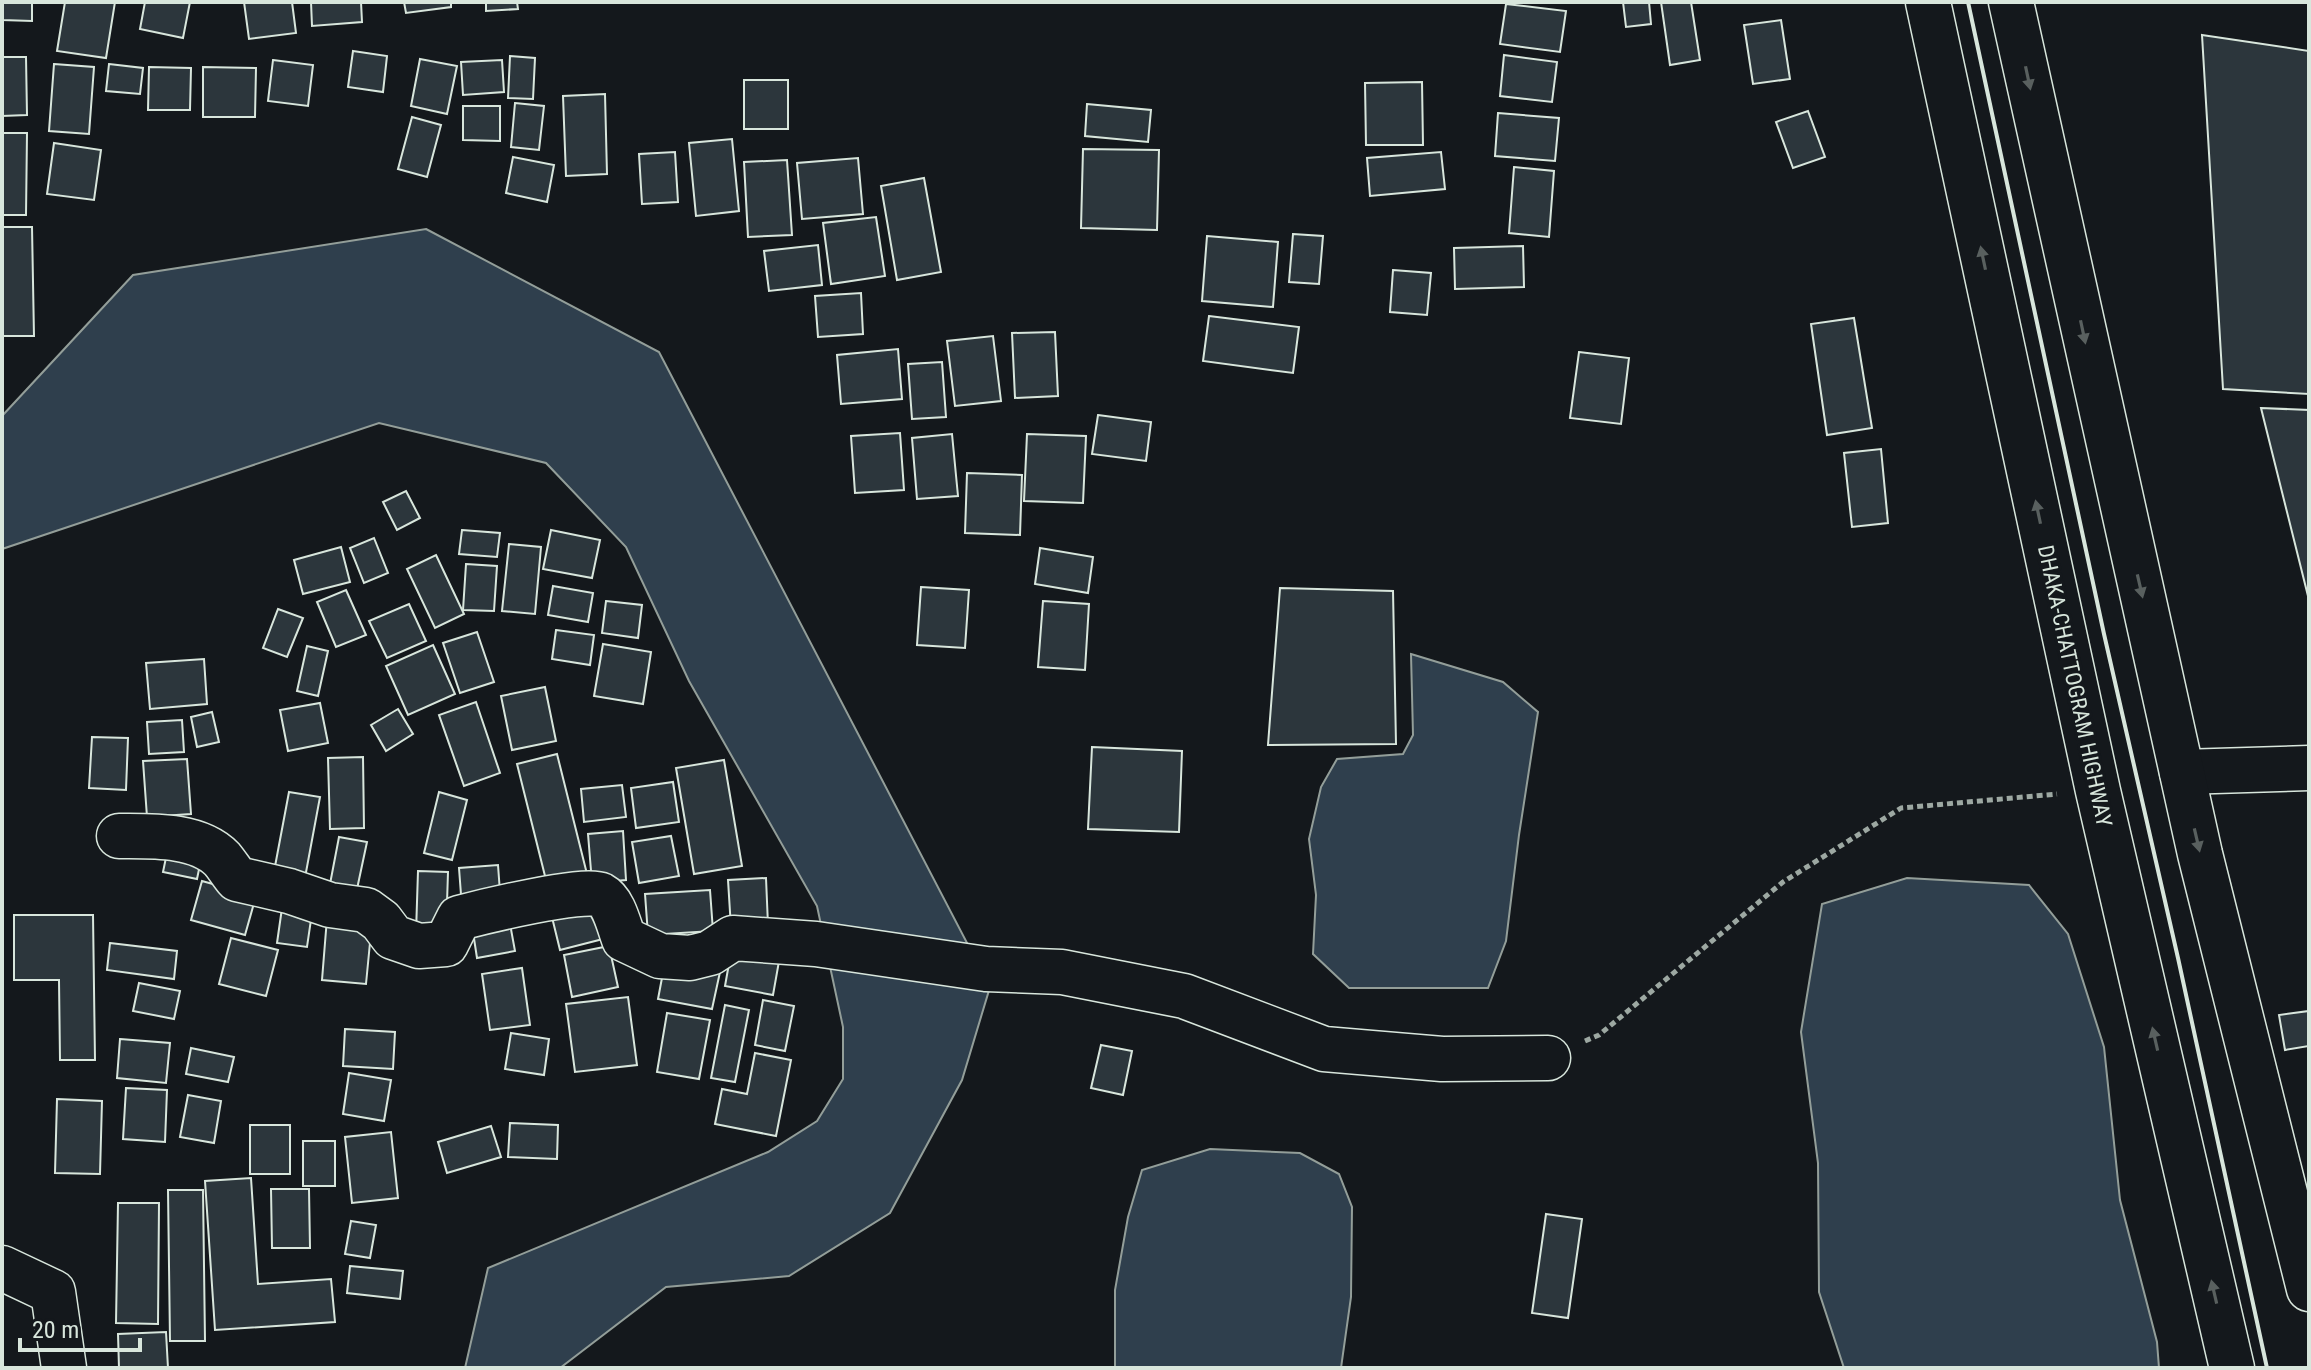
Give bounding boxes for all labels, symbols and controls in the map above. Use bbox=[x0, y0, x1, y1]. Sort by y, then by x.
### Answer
one-way arrow bbox=[2022, 66, 2035, 91]
one-way arrow bbox=[1976, 245, 1989, 270]
one-way arrow bbox=[2077, 320, 2090, 345]
one-way arrow bbox=[2031, 499, 2043, 524]
street label: DHAKA-CHATTOGRAM HIGHWAY bbox=[2033, 543, 2117, 829]
one-way arrow bbox=[2134, 574, 2146, 599]
one-way arrow bbox=[2191, 827, 2204, 852]
one-way arrow bbox=[2148, 1026, 2161, 1051]
one-way arrow bbox=[2207, 1279, 2220, 1304]
scale bar bbox=[20, 1302, 140, 1352]
text: 20 m bbox=[32, 1316, 79, 1344]

